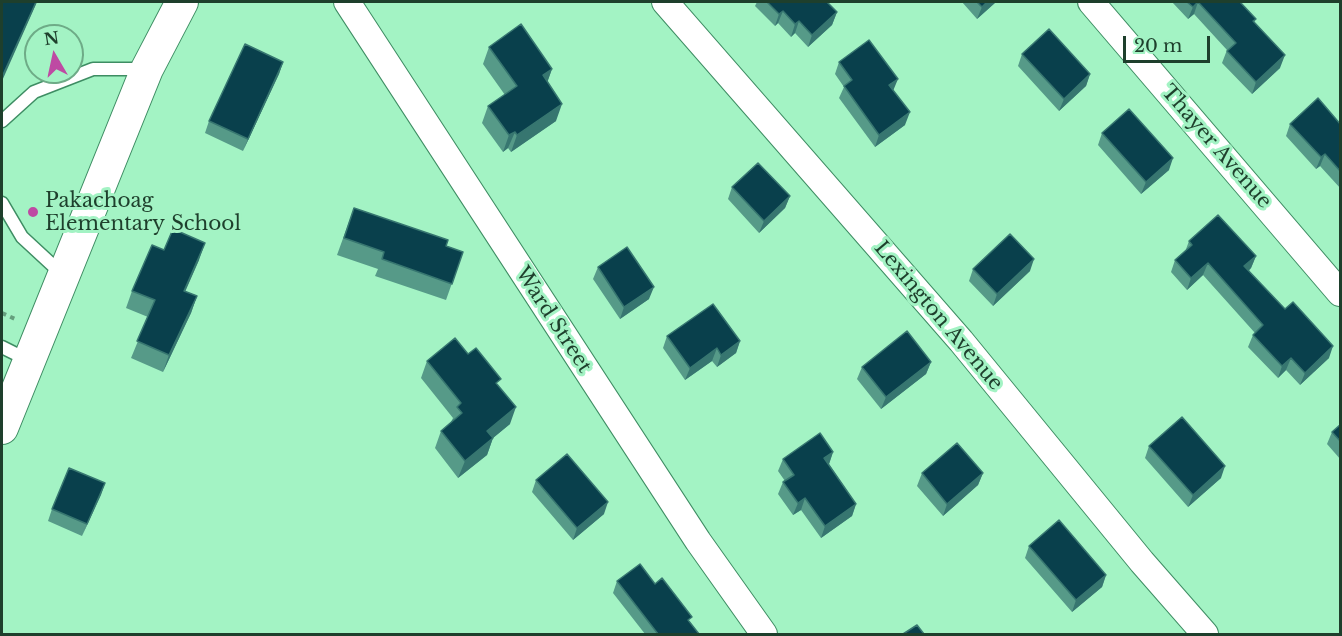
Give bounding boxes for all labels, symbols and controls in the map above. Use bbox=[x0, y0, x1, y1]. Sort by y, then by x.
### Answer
north arrow bbox=[24, 24, 84, 84]
scale bar bbox=[1126, 24, 1213, 62]
text: N bbox=[42, 27, 60, 49]
text: 20 m bbox=[1134, 35, 1182, 57]
street label: Thayer Avenue bbox=[1156, 80, 1276, 214]
place label: Pakachoag Elementary School bbox=[45, 189, 241, 236]
marker: Pakachoag Elementary School bbox=[26, 205, 40, 219]
street label: Lexington Avenue bbox=[869, 237, 1007, 395]
street label: Ward Street bbox=[510, 262, 596, 378]

